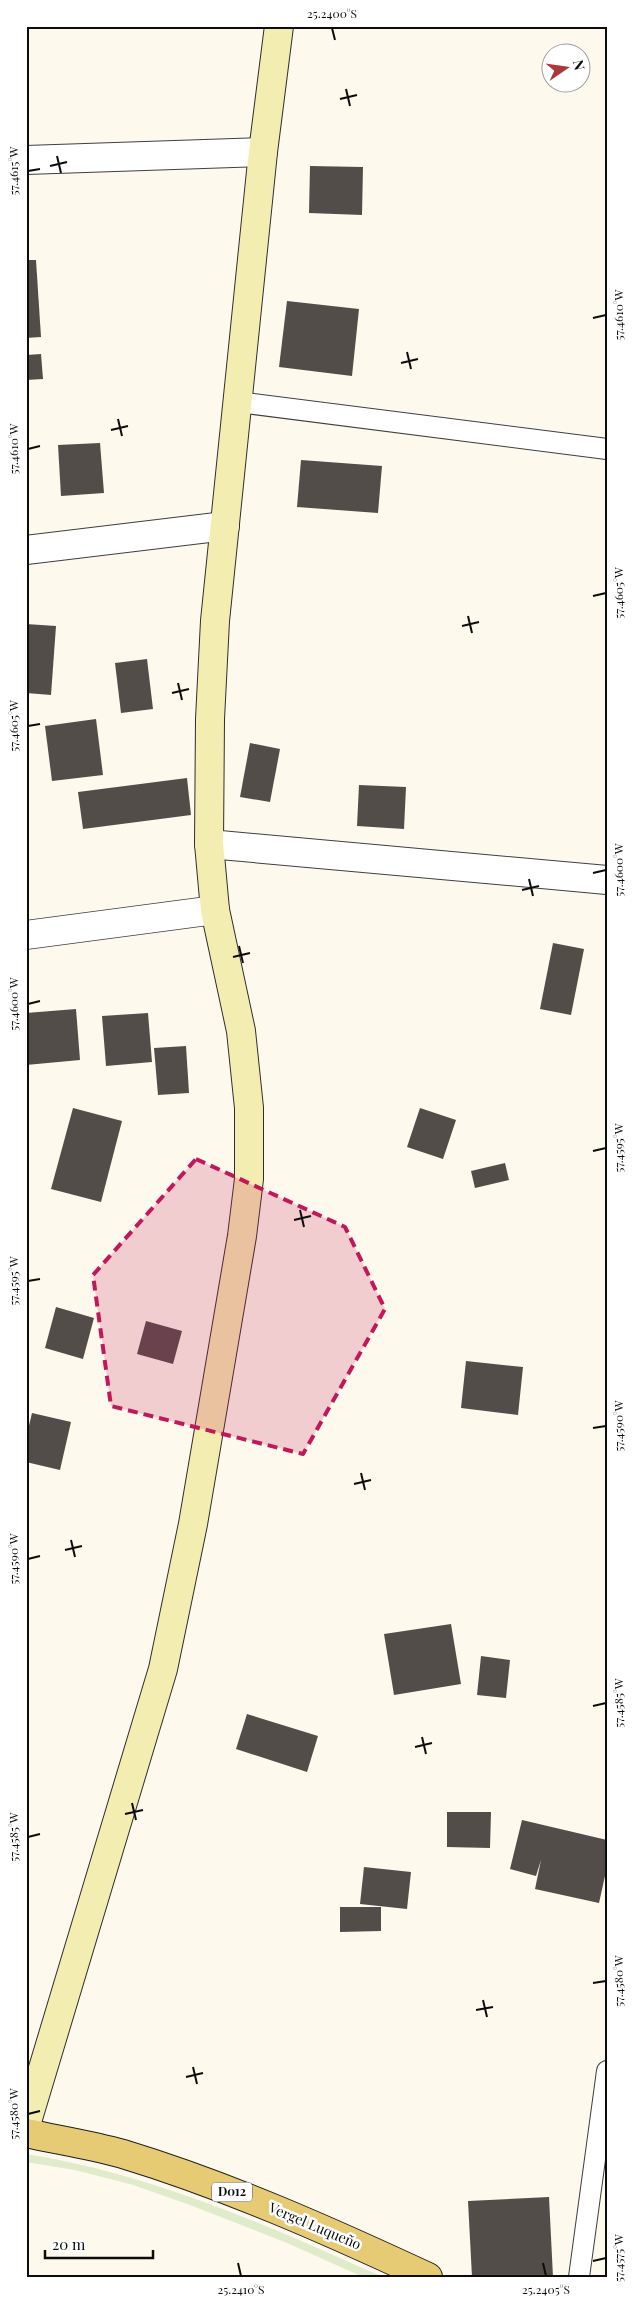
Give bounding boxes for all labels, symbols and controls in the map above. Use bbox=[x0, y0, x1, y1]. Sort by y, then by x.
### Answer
text: 25.2400°S bbox=[307, 5, 357, 21]
north arrow bbox=[540, 42, 590, 92]
text: N bbox=[569, 58, 590, 72]
text: 57.4615°W bbox=[5, 147, 21, 195]
text: 57.4610°W bbox=[610, 290, 626, 340]
text: 57.4610°W bbox=[5, 424, 21, 474]
text: 57.4605°W bbox=[610, 567, 626, 619]
text: 57.4605°W bbox=[5, 700, 21, 752]
text: 57.4600°W bbox=[610, 843, 626, 897]
text: 57.4600°W bbox=[5, 977, 21, 1031]
text: 57.4595°W bbox=[610, 1123, 626, 1173]
text: 57.4595°W bbox=[5, 1256, 21, 1306]
text: 57.4590°W bbox=[610, 1400, 626, 1452]
text: 57.4590°W bbox=[5, 1533, 21, 1585]
text: 57.4585°W bbox=[610, 1678, 626, 1728]
text: 57.4585°W bbox=[5, 1812, 21, 1862]
text: 57.4580°W bbox=[610, 1955, 626, 2007]
text: 57.4580°W bbox=[5, 2088, 21, 2140]
road number: D012 bbox=[212, 2182, 252, 2202]
street label: Vergel Luqueño bbox=[265, 2197, 365, 2254]
scale bar bbox=[45, 2228, 152, 2260]
text: 20 m bbox=[52, 2234, 86, 2254]
text: 57.4575°W bbox=[610, 2234, 626, 2282]
text: 25.2410°S bbox=[217, 2281, 265, 2297]
text: 25.2405°S bbox=[522, 2281, 570, 2297]

